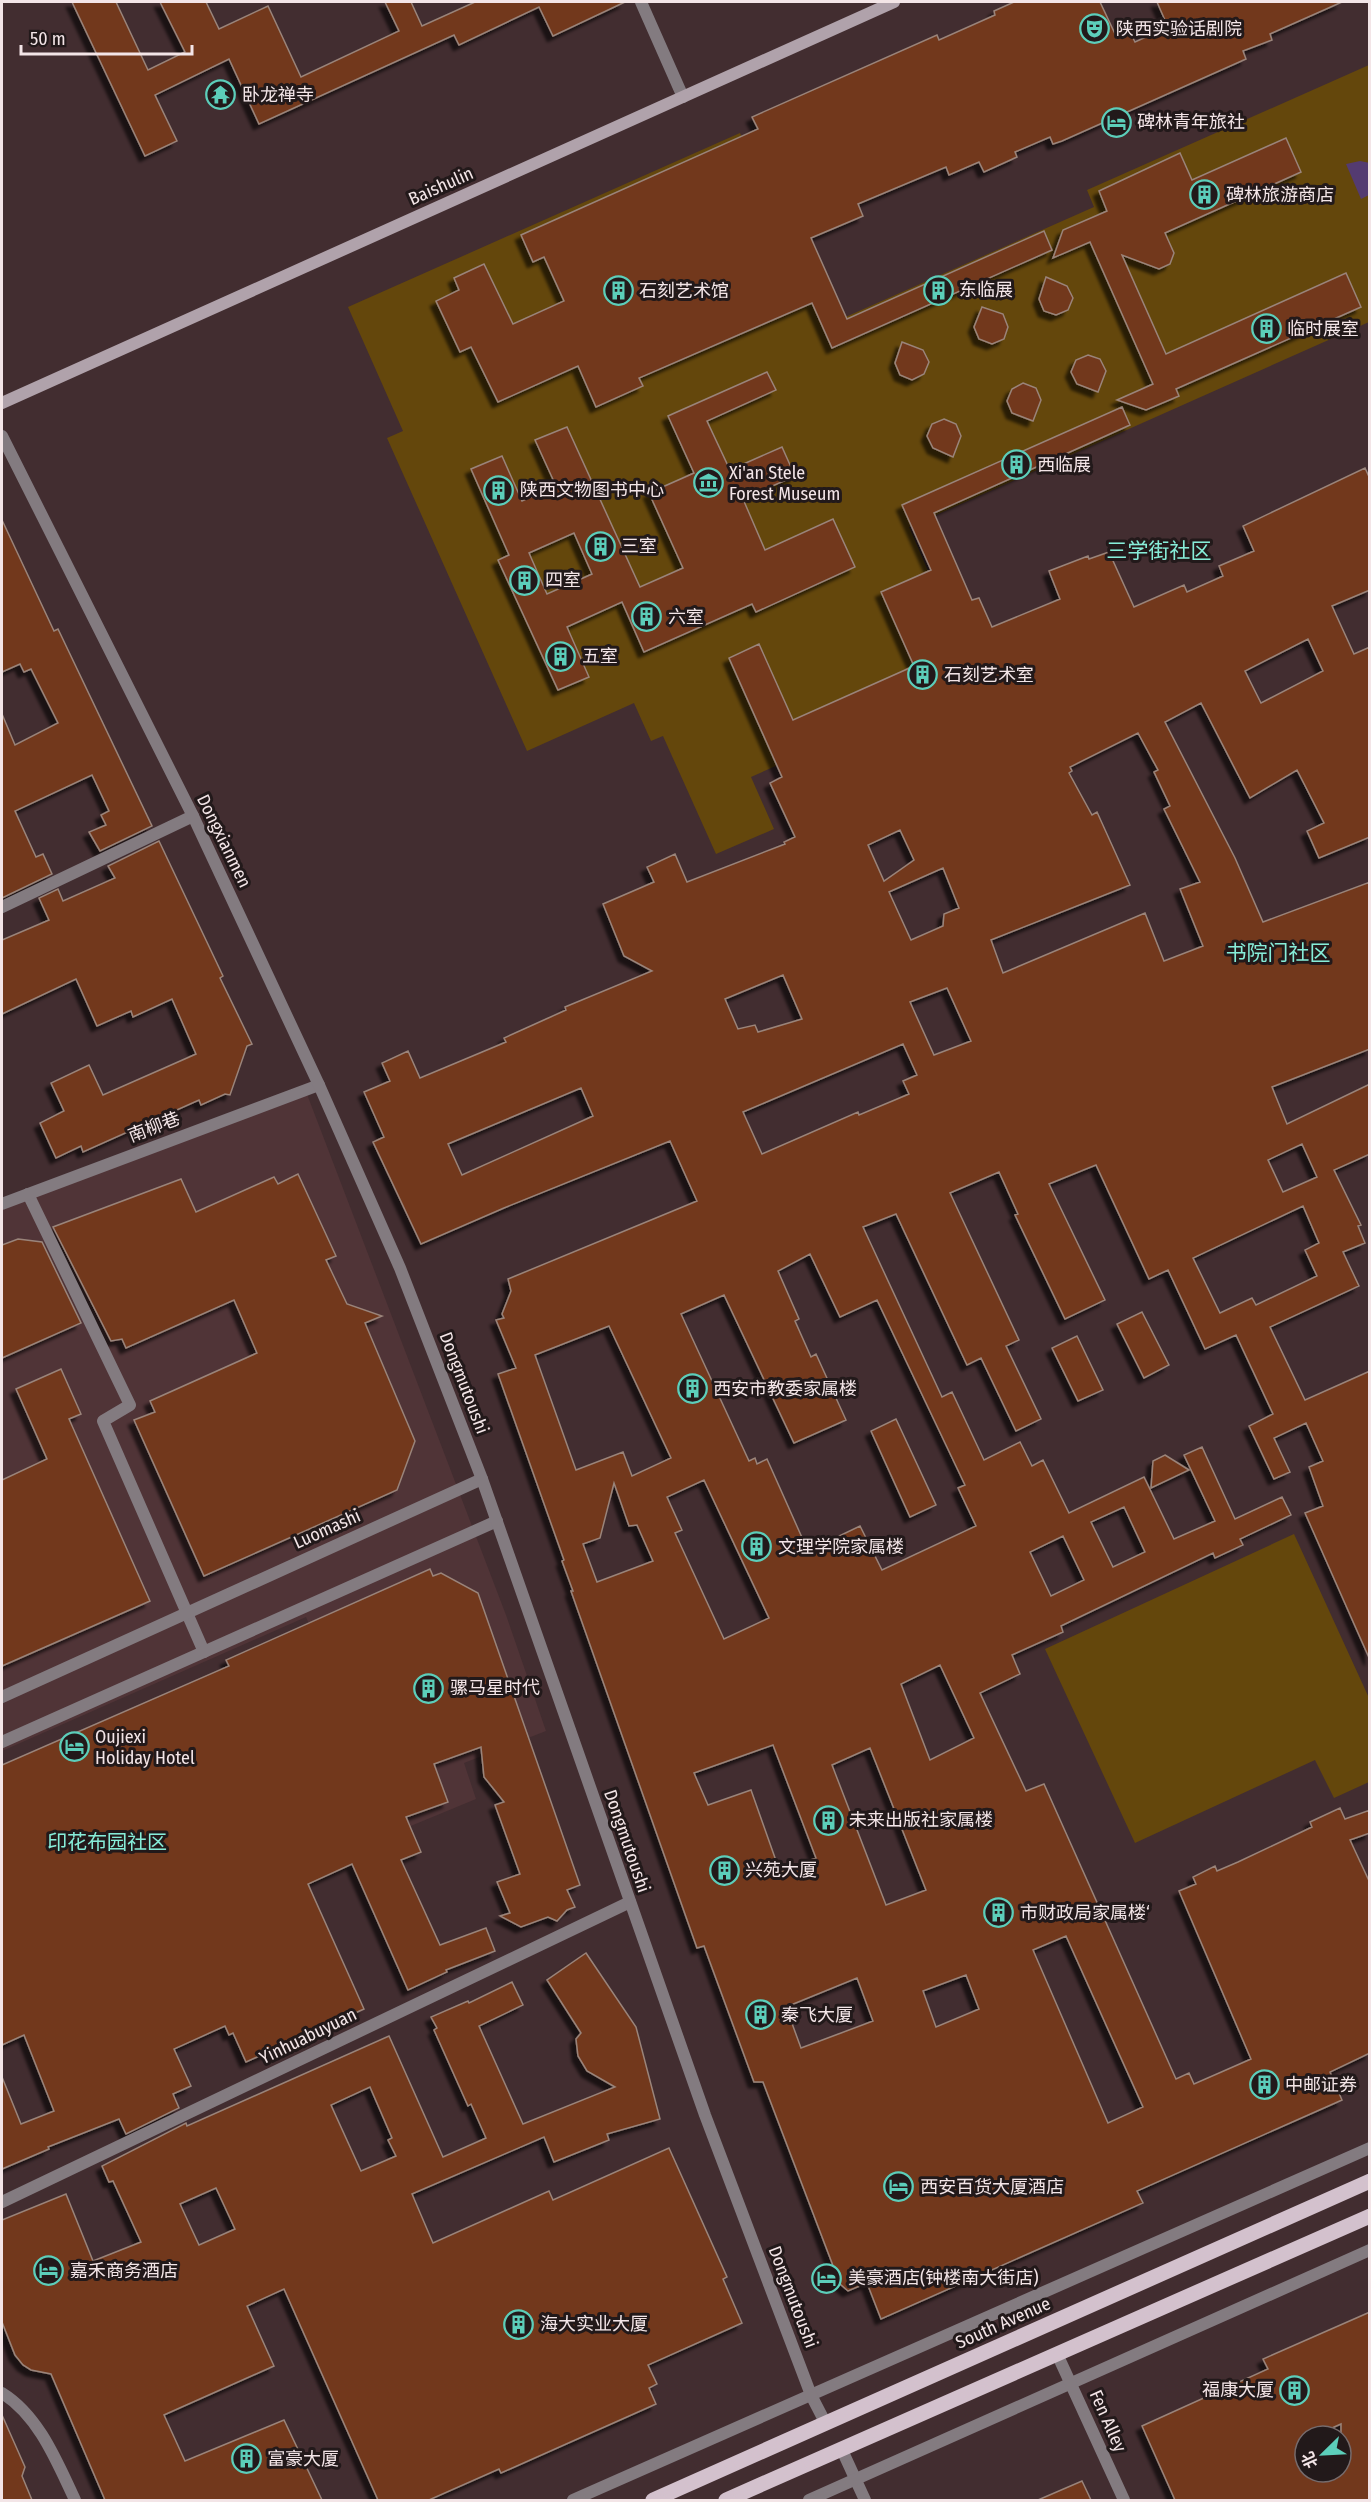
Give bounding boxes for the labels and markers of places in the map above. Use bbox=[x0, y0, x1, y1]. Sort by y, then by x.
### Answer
theatre icon: 陕西实验话剧院 bbox=[1079, 13, 1111, 45]
place label: 陕西实验话剧院 bbox=[1116, 18, 1242, 40]
temple icon: 卧龙禅寺 bbox=[205, 79, 237, 111]
place label: 卧龙禅寺 bbox=[242, 84, 314, 106]
hotel icon: 碑林青年旅社 bbox=[1100, 106, 1132, 138]
place label: 碑林青年旅社 bbox=[1137, 111, 1245, 133]
building icon: 碑林旅游商店 bbox=[1189, 179, 1221, 211]
place label: 碑林旅游商店 bbox=[1226, 184, 1334, 206]
building icon: 东临展 bbox=[922, 274, 954, 306]
building icon: 石刻艺术馆 bbox=[602, 275, 634, 307]
place label: 东临展 bbox=[959, 279, 1013, 301]
place label: 石刻艺术馆 bbox=[639, 280, 729, 302]
building icon: 临时展室 bbox=[1250, 313, 1282, 345]
place label: 临时展室 bbox=[1287, 318, 1359, 340]
building icon: 西临展 bbox=[1000, 449, 1032, 481]
place label: 西临展 bbox=[1037, 454, 1091, 476]
place label: Xi'an Stele Forest Museum bbox=[729, 462, 840, 505]
museum icon: Xi'an Stele Forest Museum bbox=[692, 467, 724, 499]
building icon: 陕西文物图书中心 bbox=[483, 474, 515, 506]
place label: 陕西文物图书中心 bbox=[520, 479, 664, 501]
building icon: 三室 bbox=[584, 530, 616, 562]
place label: 三室 bbox=[621, 535, 657, 557]
building icon: 四室 bbox=[508, 564, 540, 596]
place label: 四室 bbox=[545, 569, 581, 591]
building icon: 六室 bbox=[631, 601, 663, 633]
place label: 六室 bbox=[668, 606, 704, 628]
building icon: 五室 bbox=[545, 640, 577, 672]
place label: 五室 bbox=[582, 645, 618, 667]
building icon: 石刻艺术室 bbox=[907, 659, 939, 691]
place label: 石刻艺术室 bbox=[944, 664, 1034, 686]
building icon: 西安市教委家属楼 bbox=[676, 1373, 708, 1405]
place label: 西安市教委家属楼 bbox=[713, 1378, 857, 1400]
building icon: 文理学院家属楼 bbox=[741, 1531, 773, 1563]
place label: 文理学院家属楼 bbox=[778, 1536, 904, 1558]
building icon: 骡马星时代 bbox=[413, 1672, 445, 1704]
place label: 骡马星时代 bbox=[450, 1677, 540, 1699]
place label: Oujiexi Holiday Hotel bbox=[95, 1726, 195, 1769]
hotel icon: Oujiexi Holiday Hotel bbox=[58, 1731, 90, 1763]
building icon: 未来出版社家属楼 bbox=[812, 1804, 844, 1836]
place label: 未来出版社家属楼 bbox=[849, 1809, 993, 1831]
building icon: 兴苑大厦 bbox=[708, 1854, 740, 1886]
place label: 兴苑大厦 bbox=[745, 1859, 817, 1881]
building icon: 市财政局家属楼‘ bbox=[983, 1897, 1015, 1929]
place label: 市财政局家属楼‘ bbox=[1020, 1902, 1150, 1924]
building icon: 秦飞大厦 bbox=[744, 1999, 776, 2031]
place label: 秦飞大厦 bbox=[781, 2004, 853, 2026]
building icon: 中邮证券 bbox=[1248, 2069, 1280, 2101]
place label: 中邮证券 bbox=[1285, 2074, 1357, 2096]
hotel icon: 西安百货大厦酒店 bbox=[883, 2171, 915, 2203]
place label: 西安百货大厦酒店 bbox=[920, 2176, 1064, 2198]
hotel icon: 嘉禾商务酒店 bbox=[33, 2255, 65, 2287]
place label: 嘉禾商务酒店 bbox=[70, 2260, 178, 2282]
hotel icon: 美豪酒店(钟楼南大街店) bbox=[811, 2262, 843, 2294]
place label: 美豪酒店(钟楼南大街店) bbox=[848, 2267, 1039, 2289]
building icon: 海大实业大厦 bbox=[503, 2308, 535, 2340]
place label: 海大实业大厦 bbox=[540, 2313, 648, 2335]
building icon: 福康大厦 bbox=[1279, 2374, 1311, 2406]
place label: 福康大厦 bbox=[1202, 2379, 1274, 2401]
building icon: 富豪大厦 bbox=[230, 2443, 262, 2475]
place label: 富豪大厦 bbox=[267, 2448, 339, 2470]

